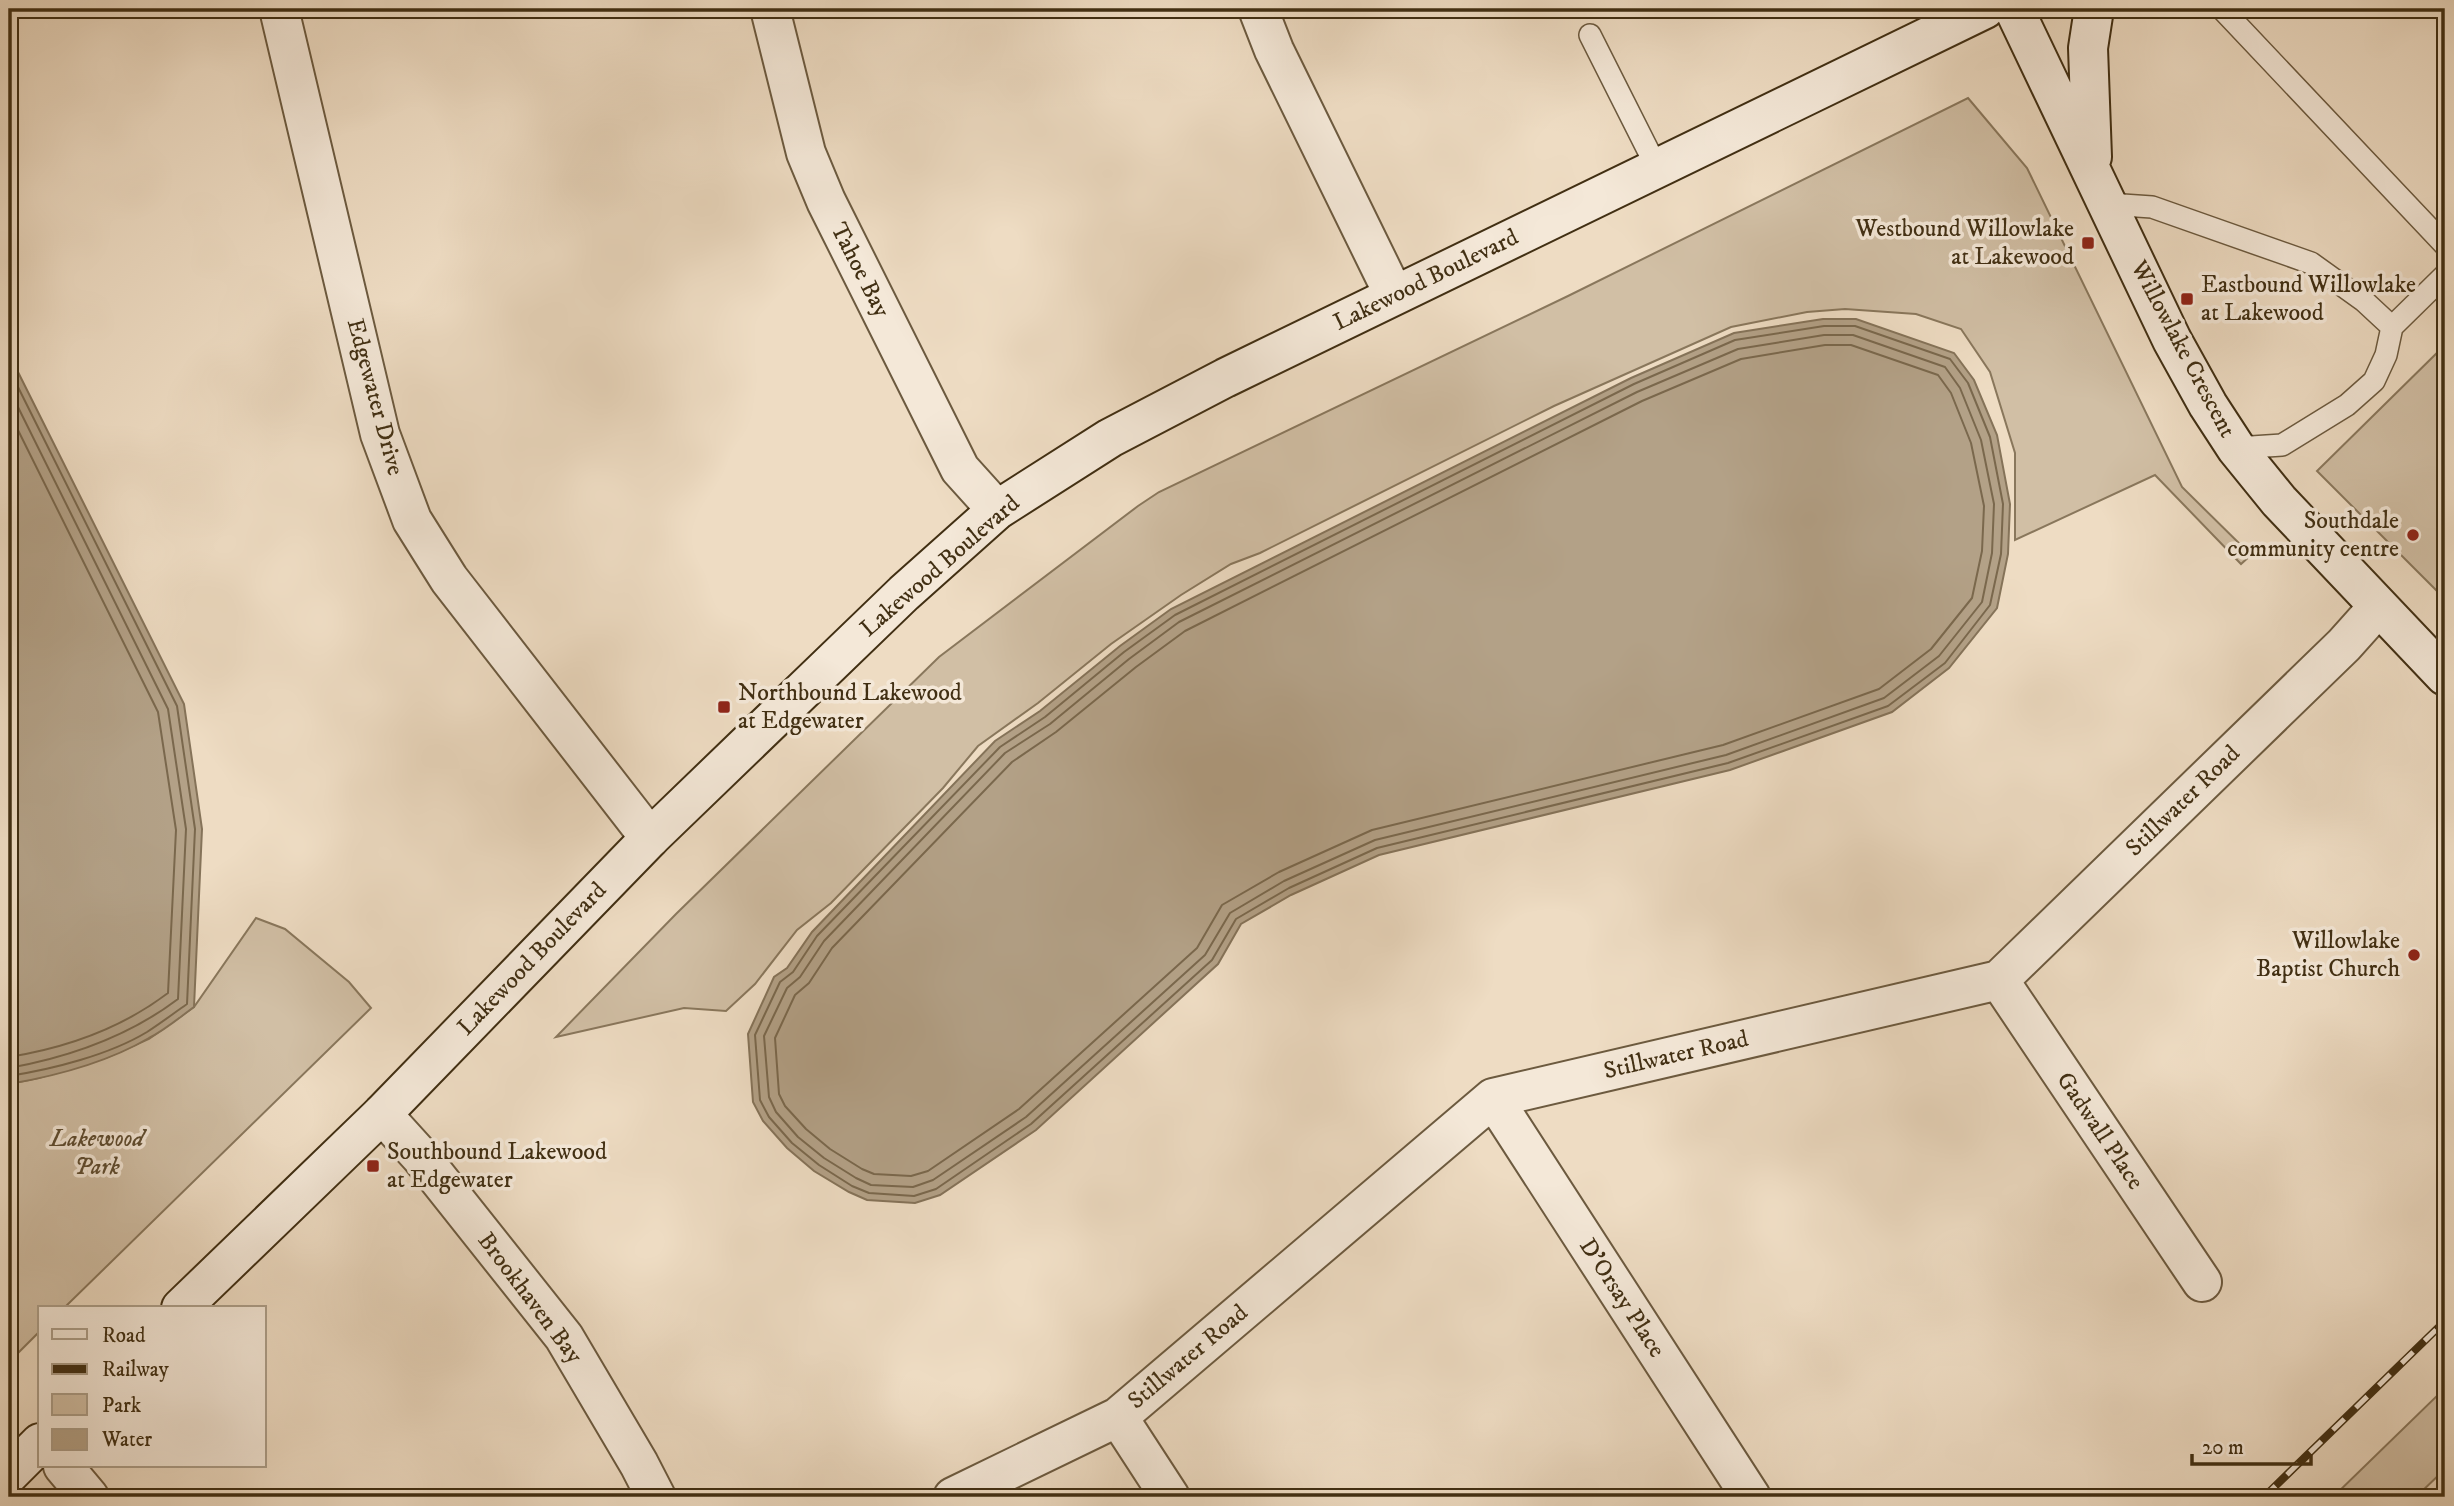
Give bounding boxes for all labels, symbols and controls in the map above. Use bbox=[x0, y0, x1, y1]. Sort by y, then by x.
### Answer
place label: Westbound Willowlake at Lakewood bbox=[1854, 214, 2074, 272]
street label: Tahoe Bay bbox=[823, 218, 897, 323]
street label: Lakewood Boulevard bbox=[1329, 222, 1523, 338]
marker: Westbound Willowlake at Lakewood bbox=[2080, 235, 2096, 251]
street label: Willowlake Crescent bbox=[2123, 254, 2242, 443]
place label: Eastbound Willowlake at Lakewood bbox=[2201, 270, 2416, 328]
marker: Eastbound Willowlake at Lakewood bbox=[2179, 291, 2195, 307]
street label: Edgewater Drive bbox=[340, 315, 410, 479]
street label: Lakewood Boulevard bbox=[854, 488, 1026, 644]
place label: Southdale community centre bbox=[2227, 506, 2399, 564]
marker: Southdale community centre bbox=[2405, 527, 2421, 543]
place label: Northbound Lakewood at Edgewater bbox=[738, 678, 962, 736]
marker: Northbound Lakewood at Edgewater bbox=[716, 699, 732, 715]
street label: Stillwater Road bbox=[2119, 739, 2247, 863]
street label: Lakewood Boulevard bbox=[451, 876, 613, 1042]
place label: Willowlake Baptist Church bbox=[2256, 926, 2400, 984]
marker: Willowlake Baptist Church bbox=[2406, 947, 2422, 963]
street label: Stillwater Road bbox=[1601, 1024, 1751, 1086]
street label: Gadwall Place bbox=[2050, 1066, 2150, 1196]
park label: Lakewood Park bbox=[48, 1124, 148, 1182]
place label: Southbound Lakewood at Edgewater bbox=[387, 1137, 607, 1195]
marker: Southbound Lakewood at Edgewater bbox=[365, 1158, 381, 1174]
street label: Brookhaven Bay bbox=[471, 1226, 589, 1370]
street label: D'Orsay Place bbox=[1572, 1233, 1672, 1363]
street label: Stillwater Road bbox=[1122, 1298, 1254, 1416]
legend bbox=[38, 1306, 266, 1468]
text: Road bbox=[102, 1323, 146, 1349]
text: Railway bbox=[102, 1357, 170, 1383]
text: Park bbox=[102, 1393, 142, 1419]
scale bar bbox=[2192, 1422, 2310, 1466]
text: Water bbox=[101, 1427, 152, 1453]
text: 20 m bbox=[2202, 1435, 2244, 1461]

